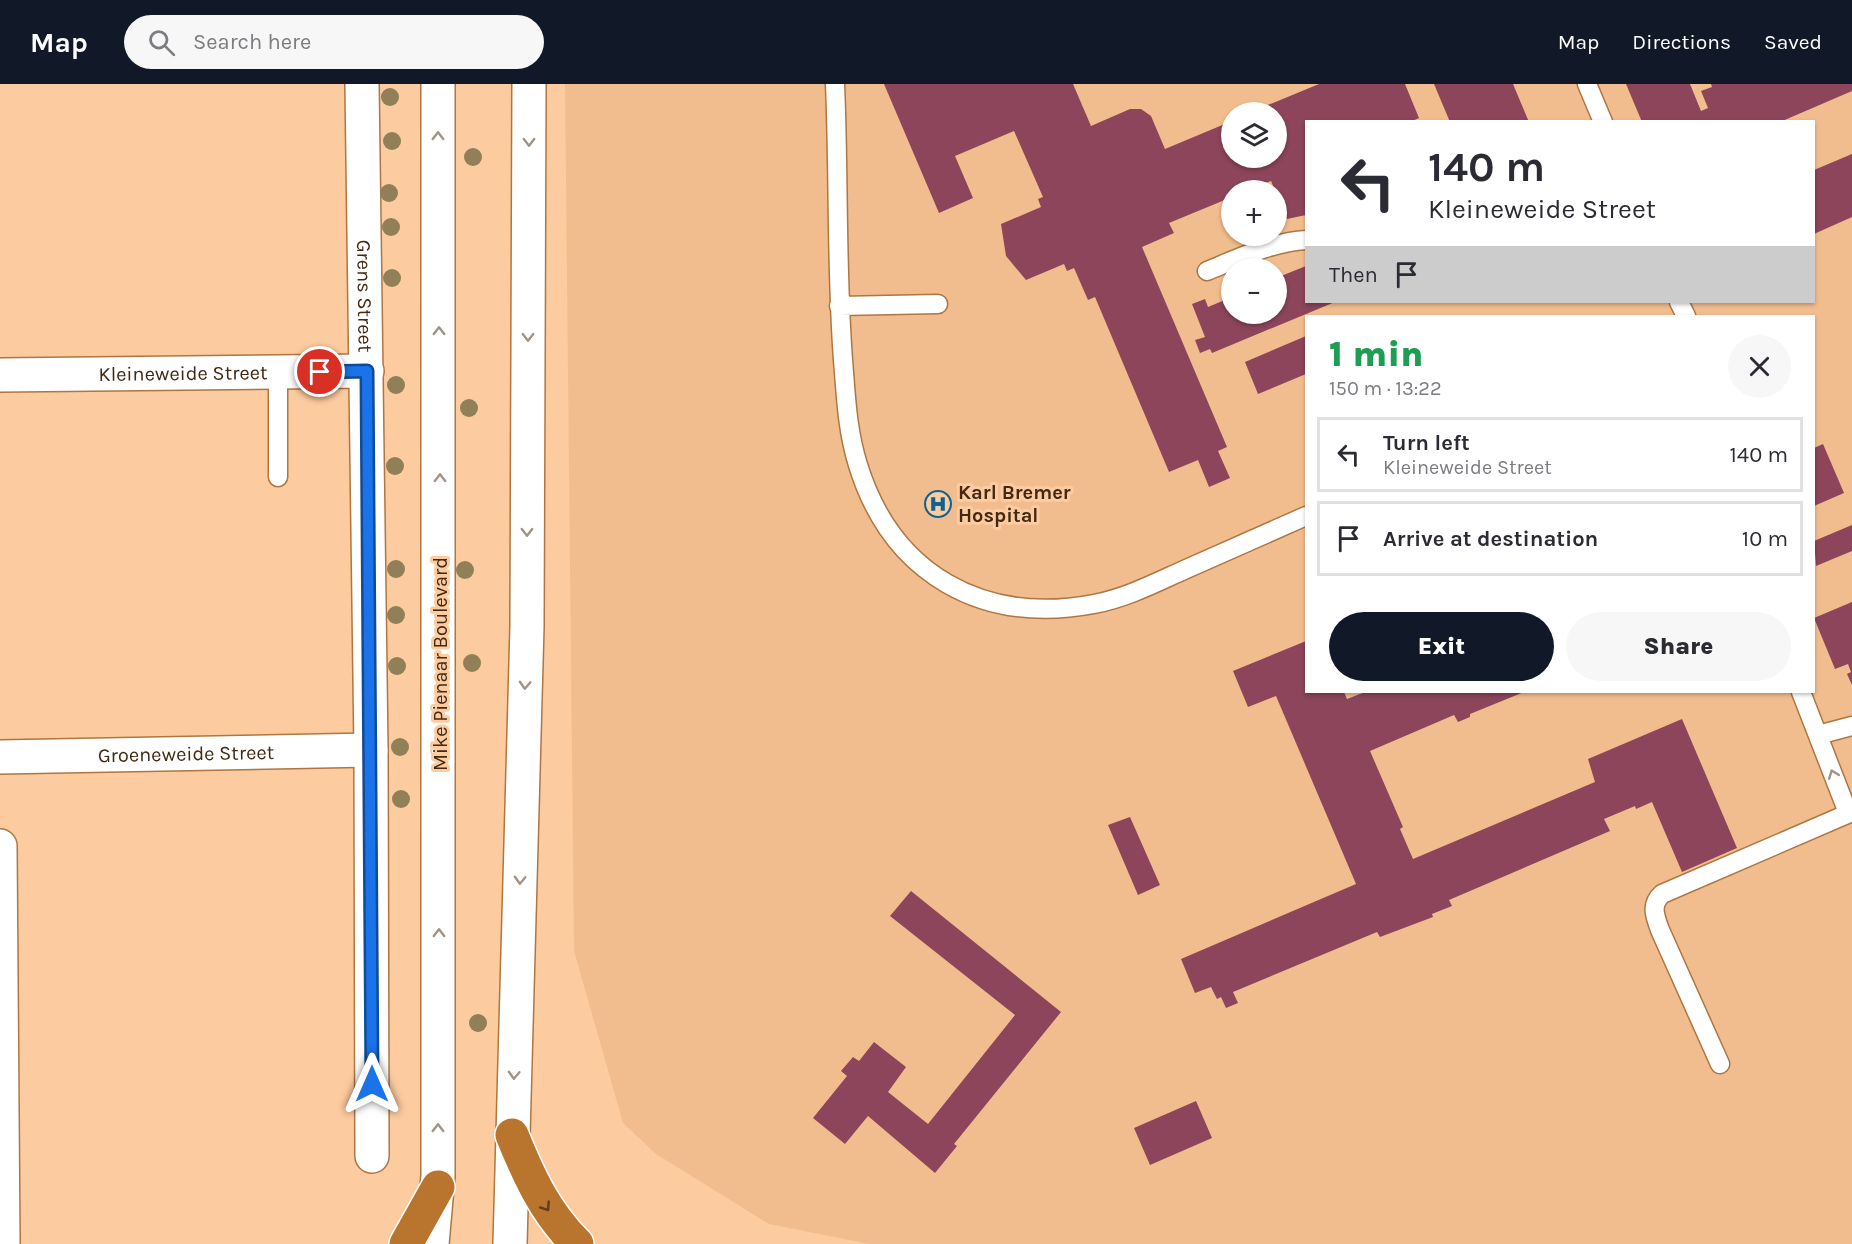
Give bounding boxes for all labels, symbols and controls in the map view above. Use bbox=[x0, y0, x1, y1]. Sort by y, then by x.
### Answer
search box bbox=[124, 15, 544, 69]
text: Map bbox=[30, 26, 88, 59]
icon: search bbox=[145, 26, 178, 59]
text: Search here bbox=[193, 29, 311, 55]
text: Map bbox=[1558, 30, 1599, 54]
text: Directions bbox=[1632, 30, 1731, 54]
text: Saved bbox=[1764, 30, 1822, 54]
map controls bbox=[1221, 102, 1287, 324]
button: layers bbox=[1221, 102, 1287, 168]
one-way arrow bbox=[432, 132, 444, 141]
one-way arrow bbox=[523, 138, 535, 147]
text: 140 m bbox=[1428, 142, 1545, 192]
icon: left bbox=[1329, 144, 1407, 222]
button: + bbox=[1221, 180, 1287, 246]
text: Kleineweide Street bbox=[1428, 193, 1656, 225]
street label: Grens Street bbox=[353, 239, 377, 353]
button: − bbox=[1221, 258, 1287, 324]
icon: arrive bbox=[1390, 258, 1423, 291]
text: Then bbox=[1329, 262, 1378, 288]
one-way arrow bbox=[433, 327, 445, 336]
one-way arrow bbox=[522, 333, 534, 342]
text: 1 min bbox=[1329, 333, 1423, 375]
button: close bbox=[1728, 335, 1791, 398]
pin bbox=[294, 346, 345, 397]
icon: arrive bbox=[303, 355, 336, 388]
street label: Kleineweide Street bbox=[98, 361, 268, 385]
text: 150 m · 13:22 bbox=[1329, 377, 1442, 400]
text: Turn left bbox=[1383, 430, 1470, 456]
icon: left bbox=[1332, 438, 1365, 471]
text: 140 m bbox=[1730, 442, 1788, 468]
text: Kleineweide Street bbox=[1383, 456, 1552, 479]
one-way arrow bbox=[434, 473, 446, 482]
place label: Karl Bremer Hospital bbox=[958, 481, 1071, 527]
hospital icon: Karl Bremer Hospital bbox=[923, 489, 953, 519]
icon: arrive bbox=[1332, 522, 1365, 555]
text: Arrive at destination bbox=[1383, 526, 1598, 552]
text: 10 m bbox=[1742, 526, 1788, 552]
one-way arrow bbox=[521, 528, 533, 537]
street label: Mike Pienaar Boulevard bbox=[429, 557, 452, 771]
button: Exit bbox=[1329, 612, 1554, 681]
button: Share bbox=[1566, 612, 1791, 681]
one-way arrow bbox=[519, 680, 531, 689]
street label: Groeneweide Street bbox=[98, 740, 275, 767]
one-way arrow bbox=[1828, 769, 1840, 780]
one-way arrow bbox=[513, 875, 526, 884]
one-way arrow bbox=[433, 929, 445, 938]
position arrow bbox=[340, 1052, 404, 1116]
one-way arrow bbox=[508, 1070, 520, 1079]
one-way arrow bbox=[432, 1124, 444, 1133]
one-way arrow bbox=[539, 1201, 550, 1212]

